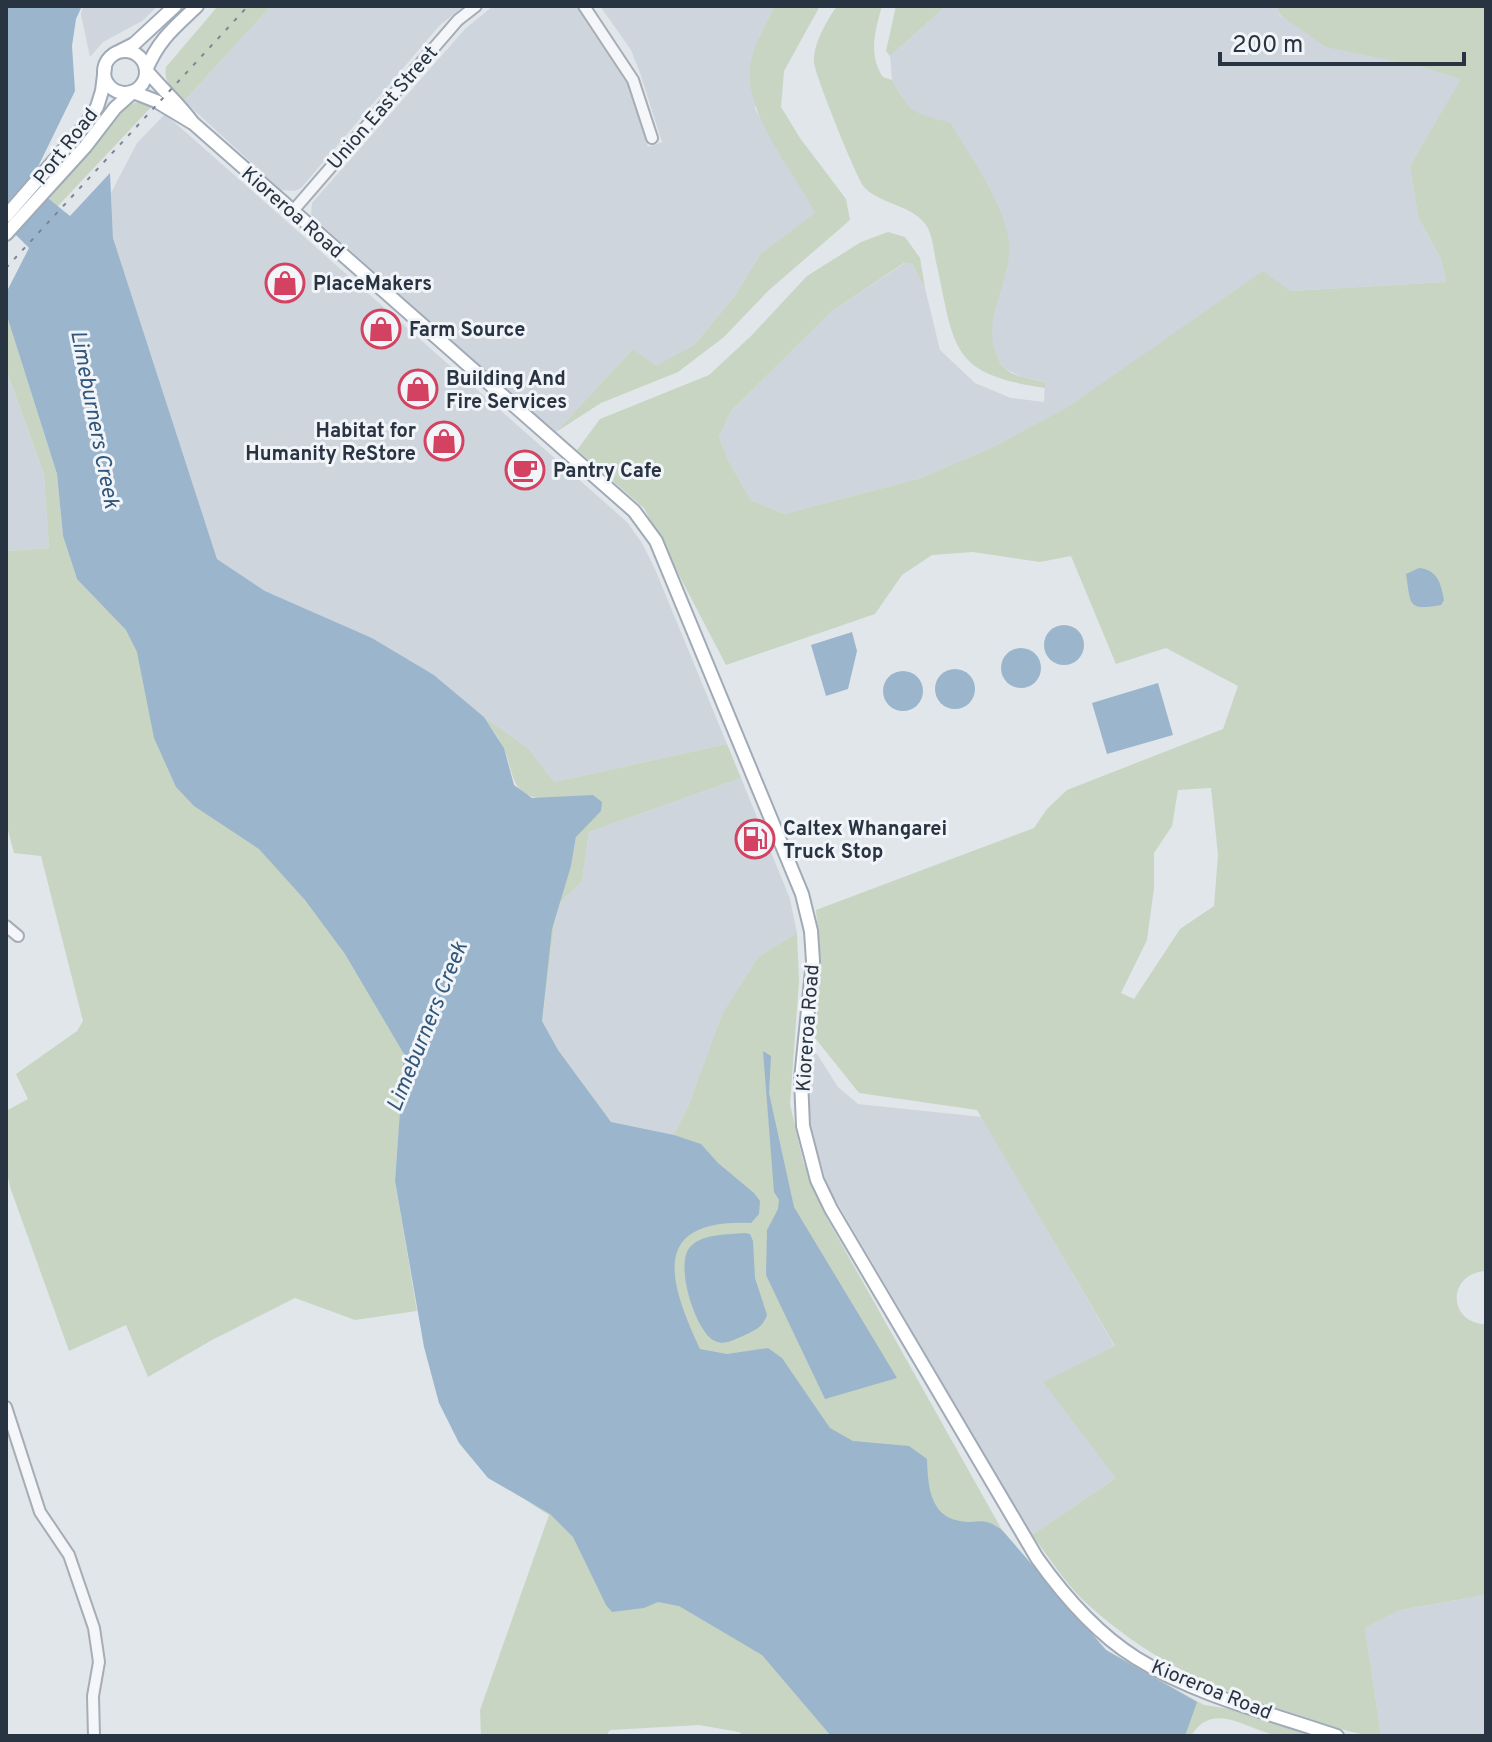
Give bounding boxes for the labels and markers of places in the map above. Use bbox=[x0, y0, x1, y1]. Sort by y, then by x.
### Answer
shop icon: PlaceMakers bbox=[264, 262, 306, 304]
place label: PlaceMakers bbox=[313, 272, 432, 298]
shop icon: Farm Source bbox=[360, 308, 402, 350]
place label: Farm Source bbox=[409, 318, 525, 344]
place label: Building And Fire Services bbox=[446, 367, 567, 416]
shop icon: Building And Fire Services bbox=[397, 368, 439, 410]
place label: Habitat for Humanity ReStore bbox=[245, 419, 417, 468]
shop icon: Habitat for Humanity ReStore bbox=[423, 420, 465, 462]
cafe icon: Pantry Cafe bbox=[504, 449, 546, 491]
place label: Pantry Cafe bbox=[553, 459, 662, 485]
place label: Caltex Whangarei Truck Stop bbox=[783, 817, 947, 866]
fuel station icon: Caltex Whangarei Truck Stop bbox=[734, 818, 776, 860]

